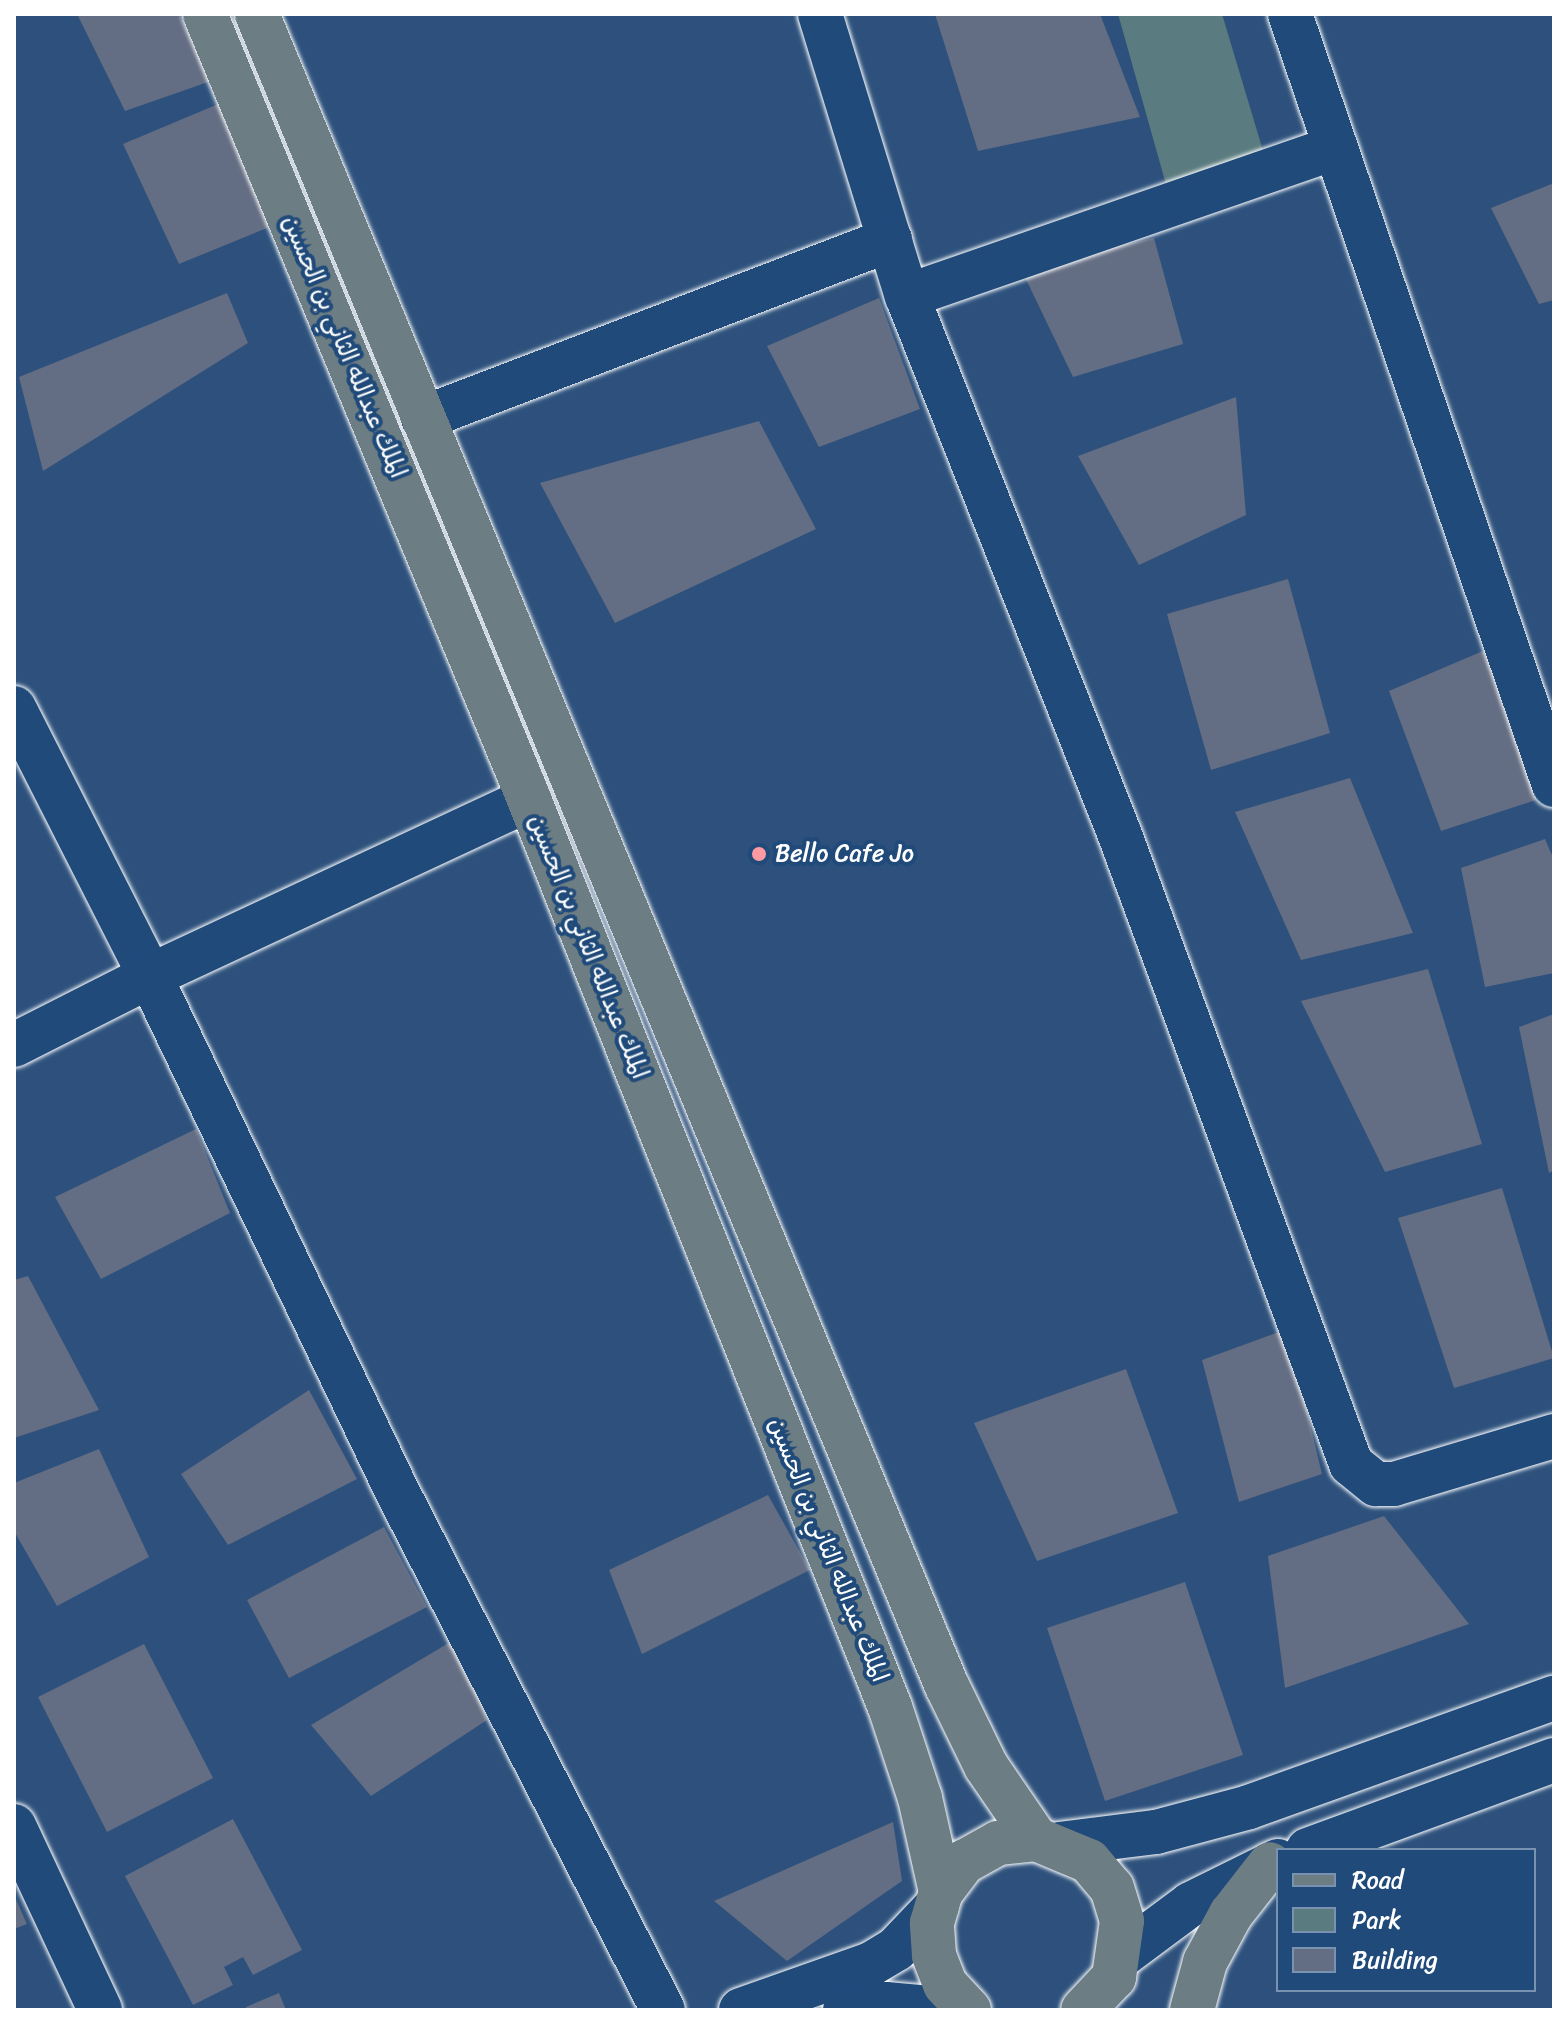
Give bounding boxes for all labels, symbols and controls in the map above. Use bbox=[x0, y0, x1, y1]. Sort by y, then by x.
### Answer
street label: الملك عبدالله الثاني بن الحسين bbox=[276, 211, 412, 483]
street label: الملك عبدالله الثاني بن الحسين bbox=[522, 811, 654, 1083]
place label: Bello Cafe Jo bbox=[775, 840, 914, 868]
marker: Bello Cafe Jo bbox=[750, 845, 768, 863]
street label: الملك عبدالله الثاني بن الحسين bbox=[762, 1414, 894, 1686]
legend bbox=[1276, 1848, 1536, 1992]
text: Road bbox=[1352, 1859, 1403, 1901]
text: Park bbox=[1352, 1899, 1401, 1941]
text: Building bbox=[1352, 1939, 1438, 1981]

